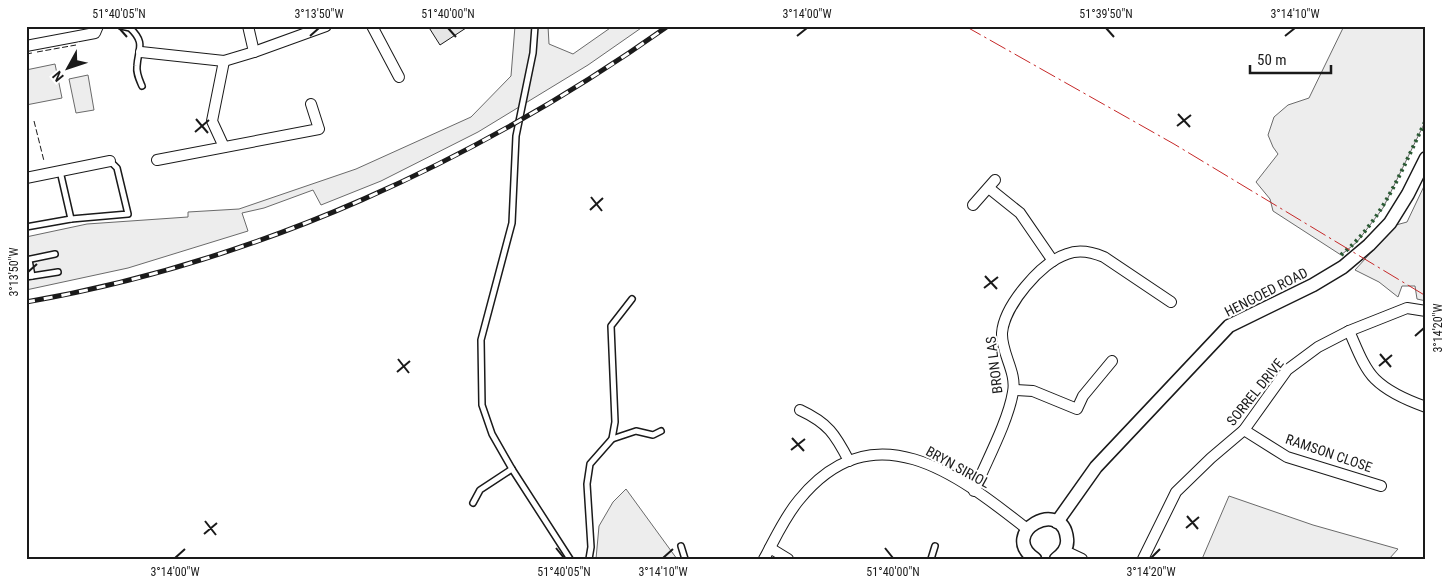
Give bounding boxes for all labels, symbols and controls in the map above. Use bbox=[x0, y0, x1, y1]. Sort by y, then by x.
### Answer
text: 51°40'05"N bbox=[92, 7, 146, 21]
text: 3°13'50"W bbox=[294, 7, 344, 21]
text: 51°40'00"N bbox=[421, 7, 475, 21]
text: 3°14'00"W bbox=[782, 7, 832, 21]
text: 51°39'50"N bbox=[1079, 7, 1133, 21]
text: 3°14'10"W bbox=[1270, 7, 1320, 21]
north arrow bbox=[42, 42, 92, 92]
scale bar bbox=[1250, 42, 1331, 74]
text: 50 m bbox=[1257, 51, 1287, 69]
text: N bbox=[49, 68, 67, 85]
text: 3°13'50"W bbox=[7, 247, 21, 297]
street label: HENGOED ROAD bbox=[1222, 264, 1310, 320]
text: 3°14'20"W bbox=[1431, 303, 1445, 353]
street label: BRON LAS bbox=[983, 335, 1005, 395]
street label: SORREL DRIVE bbox=[1223, 355, 1287, 429]
street label: RAMSON CLOSE bbox=[1284, 431, 1374, 475]
street label: BRYN SIRIOL bbox=[923, 443, 993, 491]
text: 3°14'00"W bbox=[150, 565, 200, 579]
text: 51°40'05"N bbox=[537, 565, 591, 579]
text: 3°14'10"W bbox=[638, 565, 688, 579]
text: 51°40'00"N bbox=[866, 565, 920, 579]
text: 3°14'20"W bbox=[1126, 565, 1176, 579]

